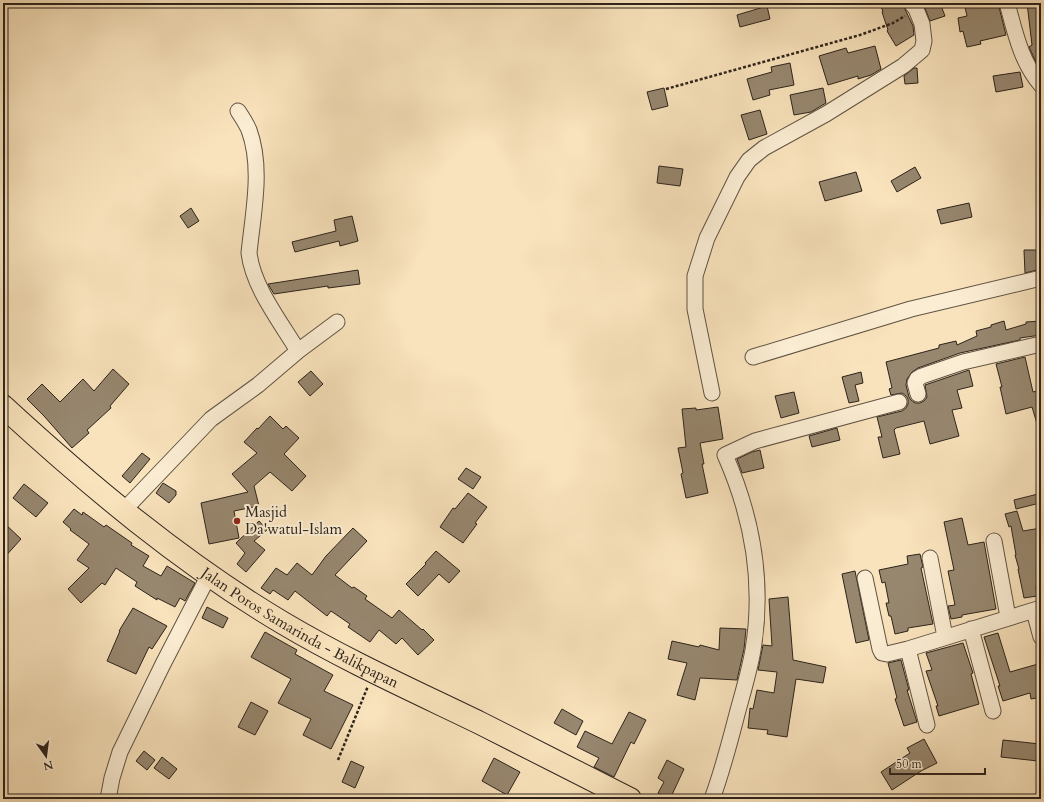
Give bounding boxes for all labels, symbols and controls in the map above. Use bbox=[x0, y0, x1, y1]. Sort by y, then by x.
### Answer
place label: Masjid Da'watul-Islam bbox=[245, 502, 342, 539]
marker: Masjid Da'watul-Islam bbox=[232, 516, 242, 526]
street label: Jalan Poros Samarinda - Balikpapan bbox=[196, 562, 402, 693]
north arrow bbox=[26, 736, 66, 776]
scale bar bbox=[890, 750, 985, 776]
text: 50 m bbox=[896, 756, 923, 772]
text: N bbox=[41, 757, 55, 774]

